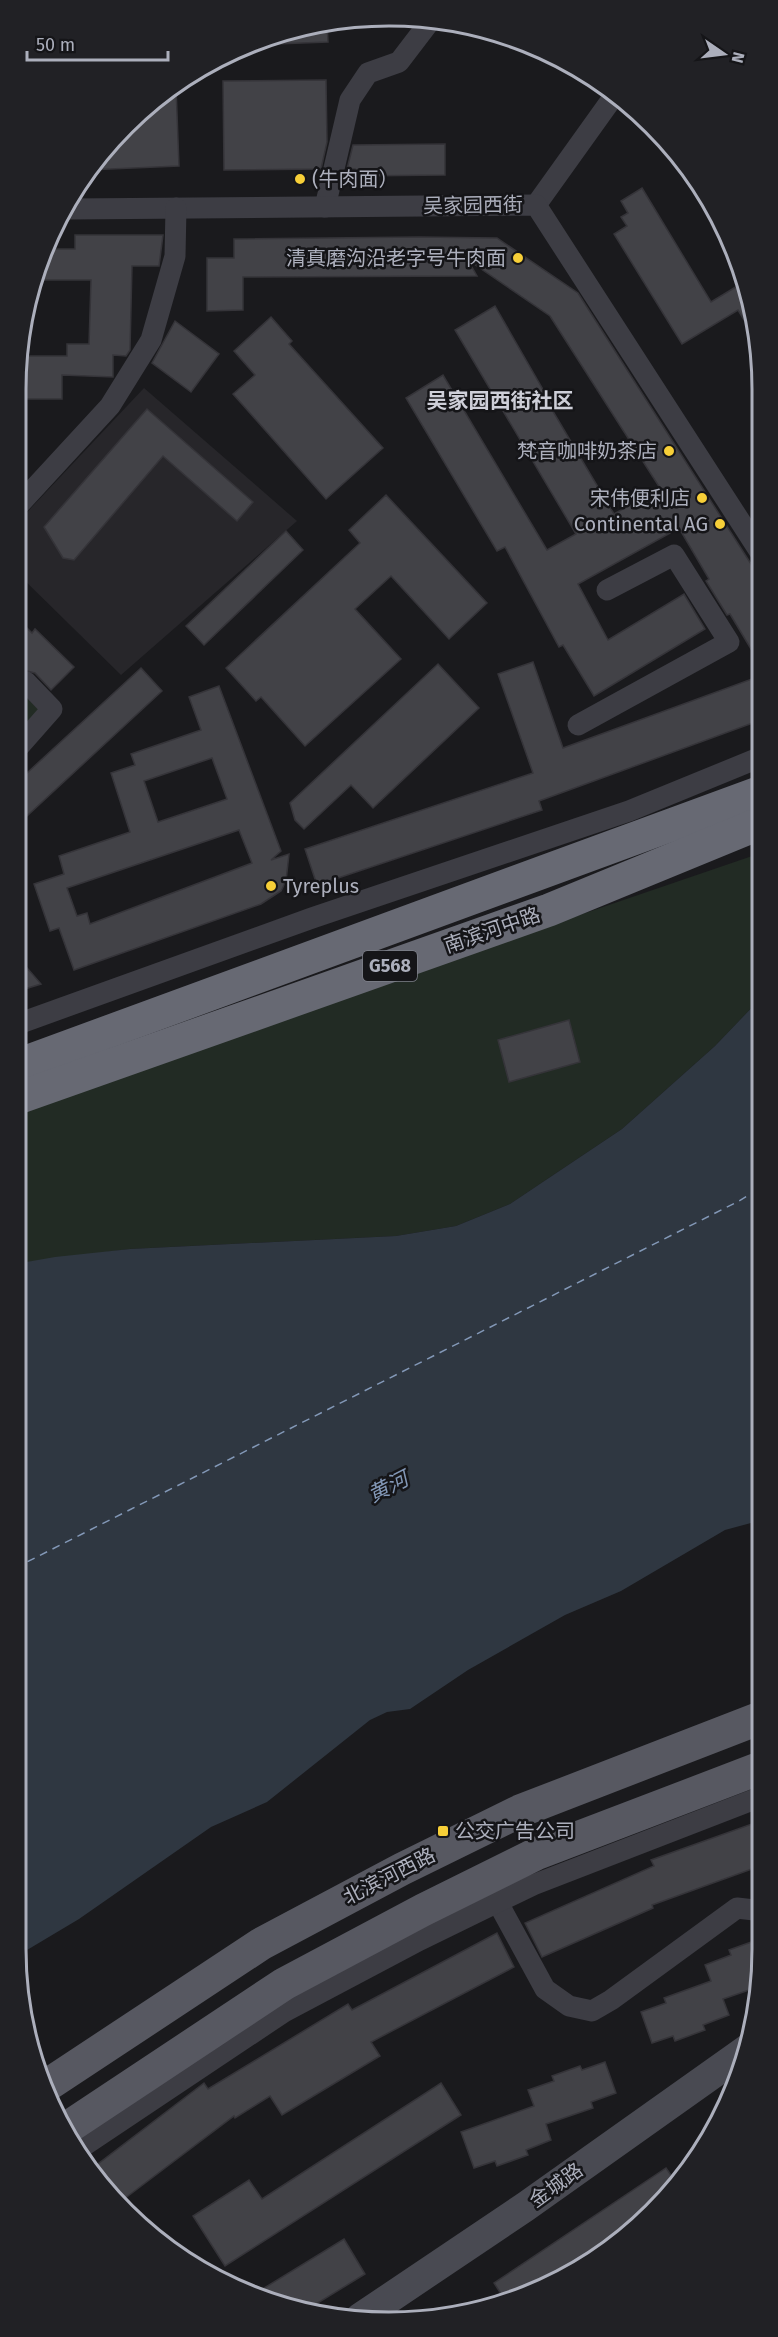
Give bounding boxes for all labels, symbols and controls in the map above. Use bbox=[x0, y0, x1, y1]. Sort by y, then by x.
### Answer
scale bar bbox=[27, 24, 168, 62]
north arrow bbox=[694, 24, 754, 84]
text: 50 m bbox=[36, 34, 75, 56]
text: N bbox=[728, 50, 749, 65]
place label: (牛肉面） bbox=[312, 167, 398, 191]
marker: (牛肉面） bbox=[293, 172, 307, 186]
street label: 吴家园西街 bbox=[423, 192, 523, 218]
place label: 清真磨沟沿老字号牛肉面 bbox=[286, 246, 506, 270]
marker: 清真磨沟沿老字号牛肉面 bbox=[511, 251, 525, 265]
district label: 吴家园西街社区 bbox=[427, 388, 574, 414]
place label: 梵音咖啡奶茶店 bbox=[517, 439, 657, 463]
marker: 梵音咖啡奶茶店 bbox=[662, 444, 676, 458]
place label: 宋伟便利店 bbox=[590, 486, 690, 510]
marker: 宋伟便利店 bbox=[695, 491, 709, 505]
place label: Continental AG bbox=[574, 512, 708, 536]
marker: Continental AG bbox=[713, 517, 727, 531]
place label: Tyreplus bbox=[283, 874, 359, 898]
marker: Tyreplus bbox=[264, 879, 278, 893]
street label: 南滨河中路 bbox=[441, 902, 543, 958]
road number: G568 bbox=[363, 951, 417, 981]
water label: 黄河 bbox=[363, 1464, 416, 1508]
place label: 公交广告公司 bbox=[455, 1819, 575, 1843]
marker: 公交广告公司 bbox=[436, 1824, 450, 1838]
street label: 北滨河西路 bbox=[339, 1843, 439, 1909]
street label: 金城路 bbox=[525, 2158, 587, 2212]

